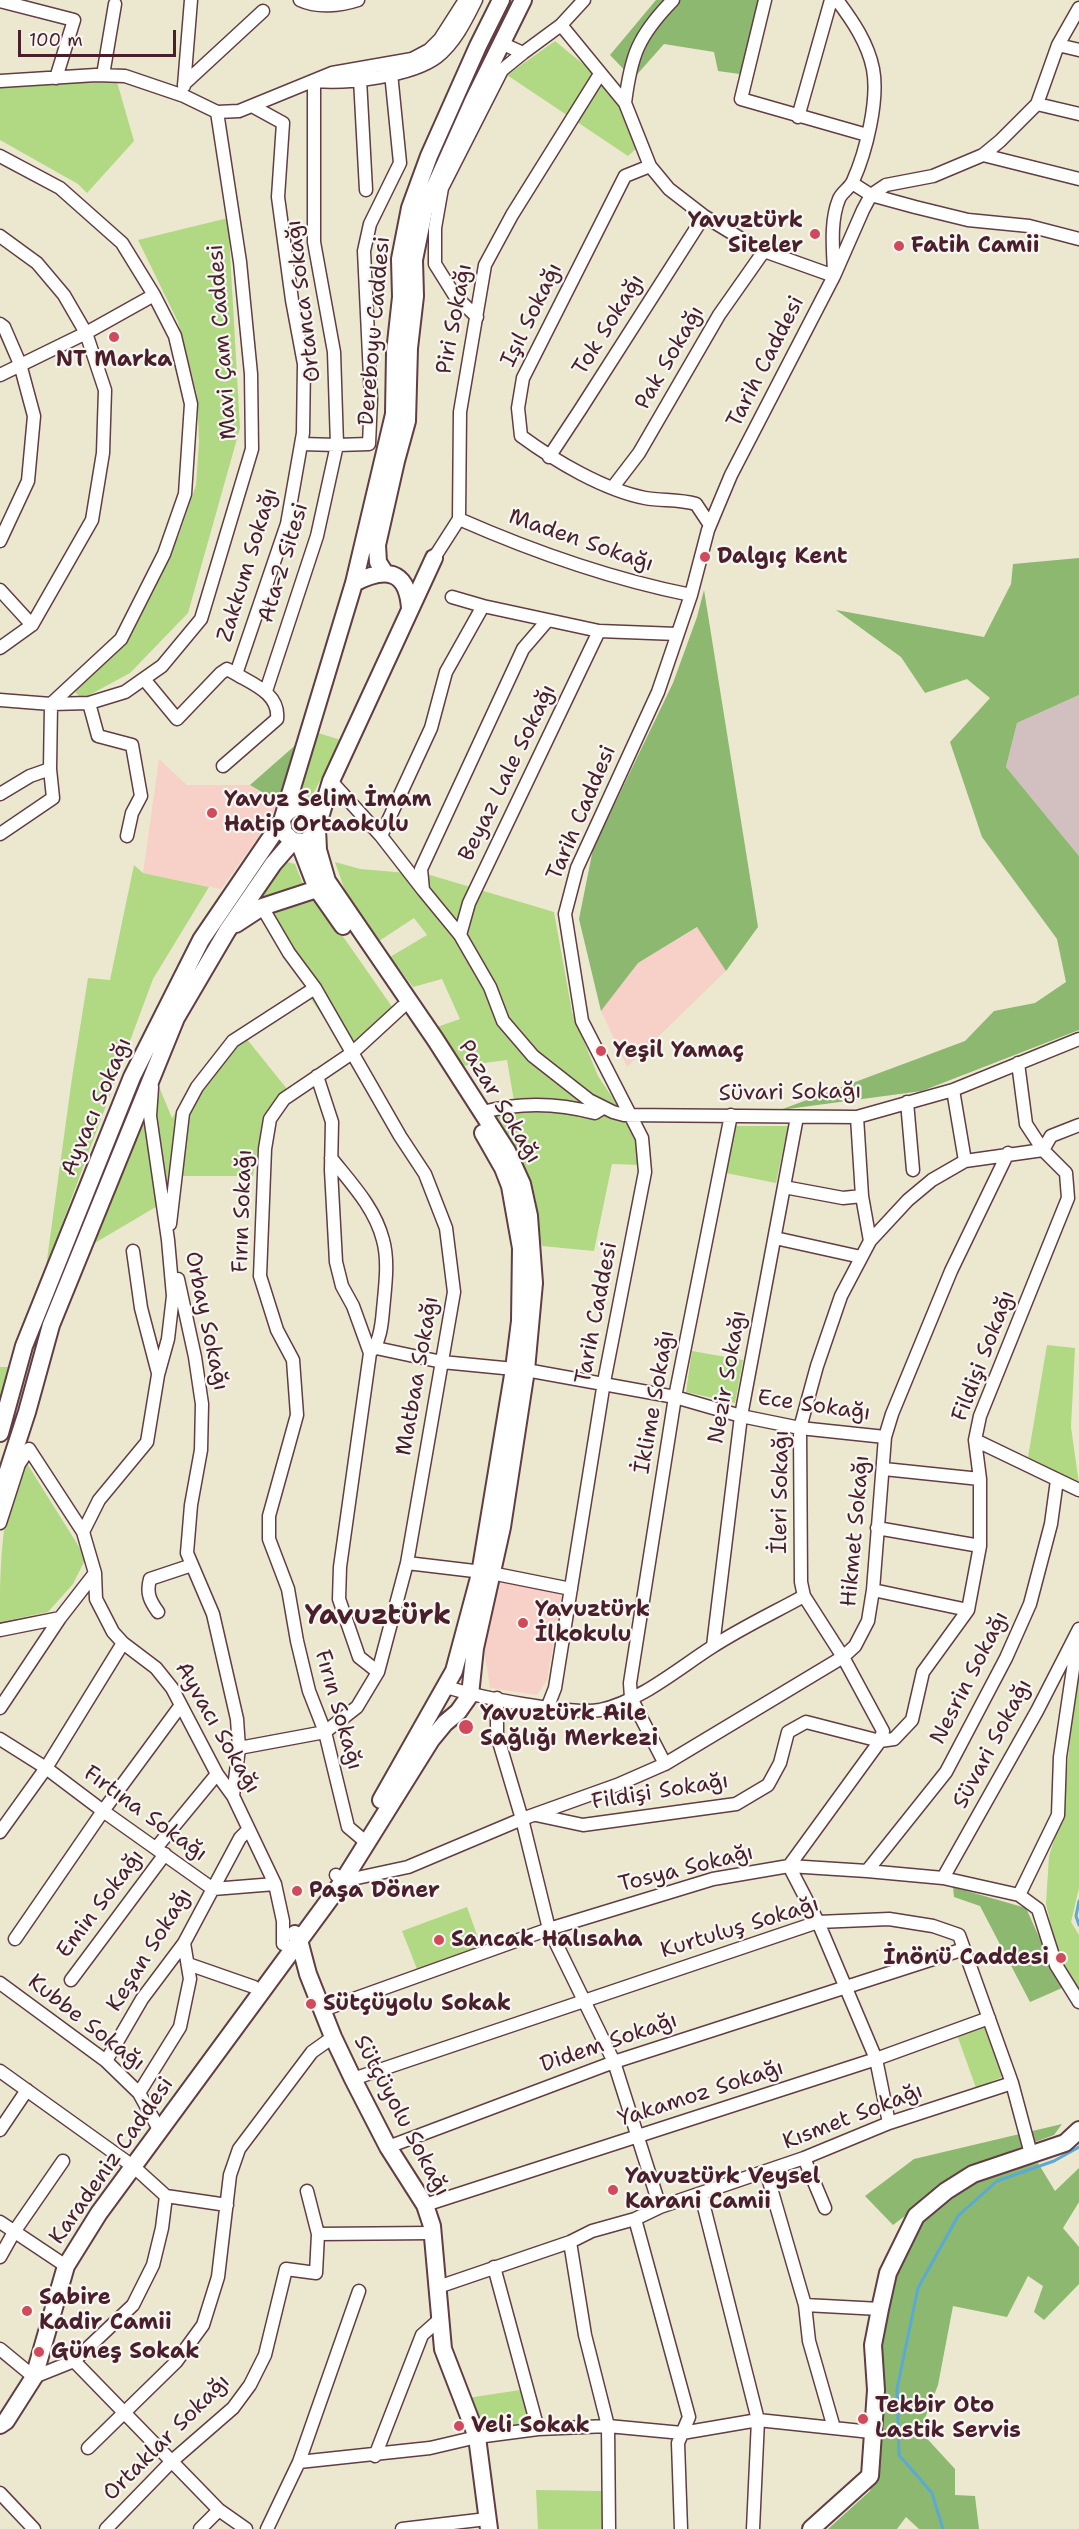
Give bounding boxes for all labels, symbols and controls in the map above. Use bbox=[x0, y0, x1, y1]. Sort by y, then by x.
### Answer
scale bar bbox=[21, 18, 178, 56]
text: 100 m bbox=[29, 28, 83, 52]
place label: Yavuztürk Siteler bbox=[688, 208, 803, 260]
street label: Ortanca Sokağı bbox=[281, 218, 327, 384]
marker: Yavuztürk Siteler bbox=[808, 227, 822, 241]
place label: Fatih Camii bbox=[911, 233, 1039, 259]
street label: Dereboyu Caddesi bbox=[354, 235, 396, 427]
marker: Fatih Camii bbox=[892, 239, 906, 253]
street label: Mavi Çam Caddesi bbox=[203, 243, 243, 441]
street label: Işıl Sokağı bbox=[496, 259, 568, 371]
street label: Piri Sokağı bbox=[431, 262, 479, 376]
street label: Tok Sokağı bbox=[568, 270, 650, 380]
street label: Tarih Caddesi bbox=[722, 292, 810, 432]
street label: Pak Sokağı bbox=[630, 301, 710, 415]
marker: NT Marka bbox=[107, 330, 121, 344]
place label: NT Marka bbox=[56, 347, 172, 373]
street label: Zakkum Sokağı bbox=[212, 485, 284, 645]
street label: Ata-2 Sitesi bbox=[253, 500, 315, 626]
street label: Maden Sokağı bbox=[505, 504, 657, 578]
place label: Dalgıç Kent bbox=[717, 544, 847, 570]
marker: Dalgıç Kent bbox=[698, 550, 712, 564]
street label: Beyaz Lale Sokağı bbox=[454, 680, 562, 866]
street label: Tarih Caddesi bbox=[542, 741, 622, 885]
place label: Yavuz Selim İmam Hatip Ortaokulu bbox=[224, 787, 432, 838]
marker: Yavuz Selim İmam Hatip Ortaokulu bbox=[205, 806, 219, 820]
street label: Ayvacı Sokağı bbox=[56, 1034, 138, 1180]
street label: Pazar Sokağı bbox=[452, 1036, 546, 1168]
place label: Yeşil Yamaç bbox=[613, 1038, 744, 1064]
marker: Yeşil Yamaç bbox=[594, 1044, 608, 1058]
street label: Süvari Sokağı bbox=[718, 1079, 862, 1107]
street label: Fırın Sokağı bbox=[228, 1149, 258, 1273]
street label: Tarih Caddesi bbox=[570, 1240, 624, 1386]
street label: Orbay Sokağı bbox=[178, 1249, 234, 1393]
street label: Fildişi Sokağı bbox=[947, 1287, 1021, 1425]
street label: Matbaa Sokağı bbox=[391, 1294, 445, 1458]
street label: Nezir Sokağı bbox=[703, 1308, 753, 1446]
street label: İklime Sokağı bbox=[629, 1328, 681, 1476]
street label: Ece Sokağı bbox=[756, 1385, 872, 1427]
street label: İleri Sokağı bbox=[767, 1430, 795, 1554]
street label: Hikmet Sokağı bbox=[836, 1454, 876, 1608]
place label: Yavuztürk İlkokulu bbox=[535, 1597, 650, 1648]
district label: Yavuztürk bbox=[305, 1600, 451, 1634]
street label: Nesrin Sokağı bbox=[925, 1607, 1015, 1749]
marker: Yavuztürk İlkokulu bbox=[516, 1616, 530, 1630]
street label: Fırın Sokağı bbox=[308, 1647, 368, 1773]
street label: Ayvacı Sokağı bbox=[169, 1658, 265, 1798]
street label: Süvari Sokağı bbox=[948, 1675, 1038, 1813]
place label: Yavuztürk Aile Sağlığı Merkezi bbox=[480, 1701, 658, 1753]
marker: Yavuztürk Aile Sağlığı Merkezi bbox=[457, 1718, 475, 1736]
street label: Fırtına Sokağı bbox=[78, 1760, 212, 1868]
street label: Fildişi Sokağı bbox=[590, 1768, 730, 1816]
street label: Tosya Sokağı bbox=[616, 1839, 756, 1899]
street label: Emin Sokağı bbox=[52, 1845, 150, 1963]
place label: Paşa Döner bbox=[309, 1878, 440, 1904]
street label: Keşan Sokağı bbox=[102, 1883, 198, 2017]
marker: Paşa Döner bbox=[290, 1884, 304, 1898]
street label: Kurtuluş Sokağı bbox=[658, 1891, 822, 1965]
place label: Sancak Halısaha bbox=[451, 1927, 643, 1953]
marker: Sancak Halısaha bbox=[432, 1933, 446, 1947]
place label: İnönü Caddesi bbox=[883, 1945, 1049, 1971]
marker: İnönü Caddesi bbox=[1054, 1951, 1068, 1965]
street label: Kubbe Sokağı bbox=[22, 1969, 150, 2077]
place label: Sütçüyolu Sokak bbox=[323, 1991, 511, 2017]
marker: Sütçüyolu Sokak bbox=[304, 1997, 318, 2011]
street label: Didem Sokağı bbox=[537, 2007, 681, 2079]
street label: Sütçüyolu Sokağı bbox=[347, 2031, 455, 2201]
street label: Yakamoz Sokağı bbox=[615, 2055, 787, 2133]
street label: Karadeniz Caddesi bbox=[44, 2072, 180, 2250]
street label: Kısmet Sokağı bbox=[779, 2078, 927, 2156]
place label: Yavuztürk Veysel Karani Camii bbox=[625, 2164, 820, 2216]
marker: Yavuztürk Veysel Karani Camii bbox=[606, 2183, 620, 2197]
place label: Sabire Kadir Camii bbox=[39, 2285, 172, 2336]
marker: Sabire Kadir Camii bbox=[20, 2304, 34, 2318]
place label: Güneş Sokak bbox=[51, 2339, 199, 2365]
marker: Güneş Sokak bbox=[32, 2345, 46, 2359]
street label: Ortaklar Sokağı bbox=[98, 2369, 236, 2507]
place label: Tekbir Oto Lastik Servis bbox=[875, 2393, 1021, 2444]
marker: Tekbir Oto Lastik Servis bbox=[856, 2412, 870, 2426]
place label: Veli Sokak bbox=[471, 2413, 590, 2439]
marker: Veli Sokak bbox=[452, 2419, 466, 2433]

